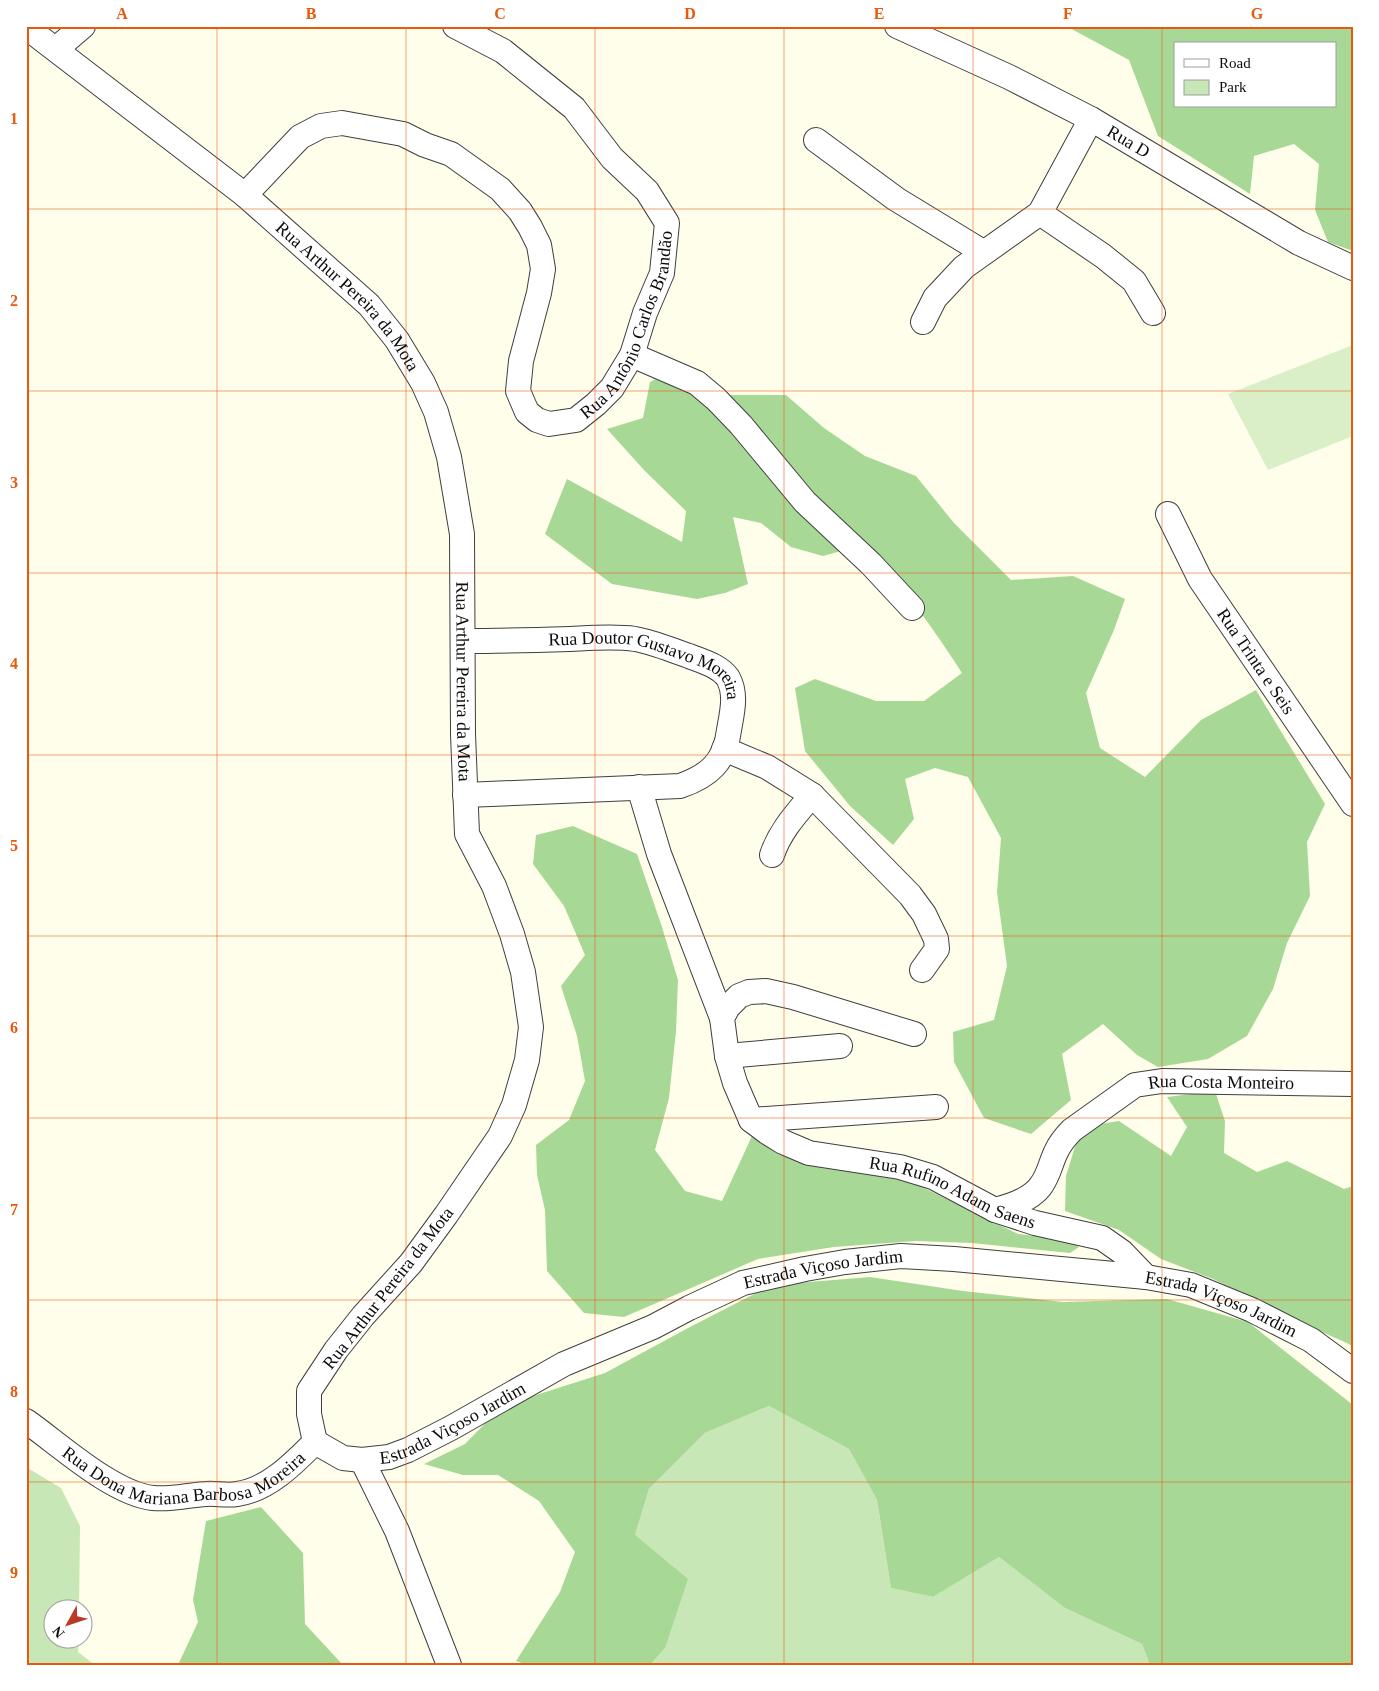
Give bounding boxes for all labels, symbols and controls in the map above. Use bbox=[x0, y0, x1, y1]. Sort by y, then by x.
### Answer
text: A bbox=[116, 5, 128, 22]
text: B bbox=[306, 5, 317, 22]
text: C bbox=[494, 5, 506, 22]
text: D bbox=[684, 5, 696, 22]
text: E bbox=[874, 5, 884, 22]
text: F bbox=[1063, 5, 1073, 22]
text: G bbox=[1251, 5, 1264, 22]
legend bbox=[1174, 42, 1336, 108]
text: Road bbox=[1219, 55, 1251, 71]
text: Park bbox=[1219, 79, 1247, 95]
text: 1 bbox=[10, 110, 18, 127]
street label: Rua D bbox=[1104, 121, 1154, 162]
street label: Rua Arthur Pereira da Mota bbox=[272, 217, 423, 375]
street label: Rua Antônio Carlos Brandão bbox=[576, 230, 676, 423]
text: 2 bbox=[10, 292, 18, 309]
text: 3 bbox=[10, 474, 18, 491]
street label: Rua Arthur Pereira da Mota bbox=[452, 581, 475, 782]
street label: Rua Trinta e Seis bbox=[1213, 605, 1299, 718]
street label: Rua Doutor Gustavo Moreira bbox=[548, 627, 743, 700]
text: 4 bbox=[10, 655, 18, 672]
text: 5 bbox=[10, 837, 18, 854]
text: 6 bbox=[10, 1019, 18, 1036]
street label: Rua Costa Monteiro bbox=[1147, 1071, 1294, 1093]
street label: Rua Rufino Adam Saens bbox=[868, 1152, 1038, 1233]
text: 7 bbox=[10, 1201, 18, 1218]
street label: Rua Arthur Pereira da Mota bbox=[319, 1203, 457, 1373]
street label: Estrada Viçoso Jardim bbox=[741, 1246, 904, 1293]
street label: Estrada Viçoso Jardim bbox=[1143, 1267, 1300, 1341]
street label: Estrada Viçoso Jardim bbox=[379, 1378, 529, 1468]
text: 8 bbox=[10, 1383, 18, 1400]
street label: Rua Dona Mariana Barbosa Moreira bbox=[51, 1433, 315, 1459]
text: Rua Dona Mariana Barbosa Moreira bbox=[59, 1442, 309, 1509]
text: 9 bbox=[10, 1564, 18, 1581]
north arrow bbox=[42, 1598, 92, 1648]
text: N bbox=[49, 1623, 67, 1641]

